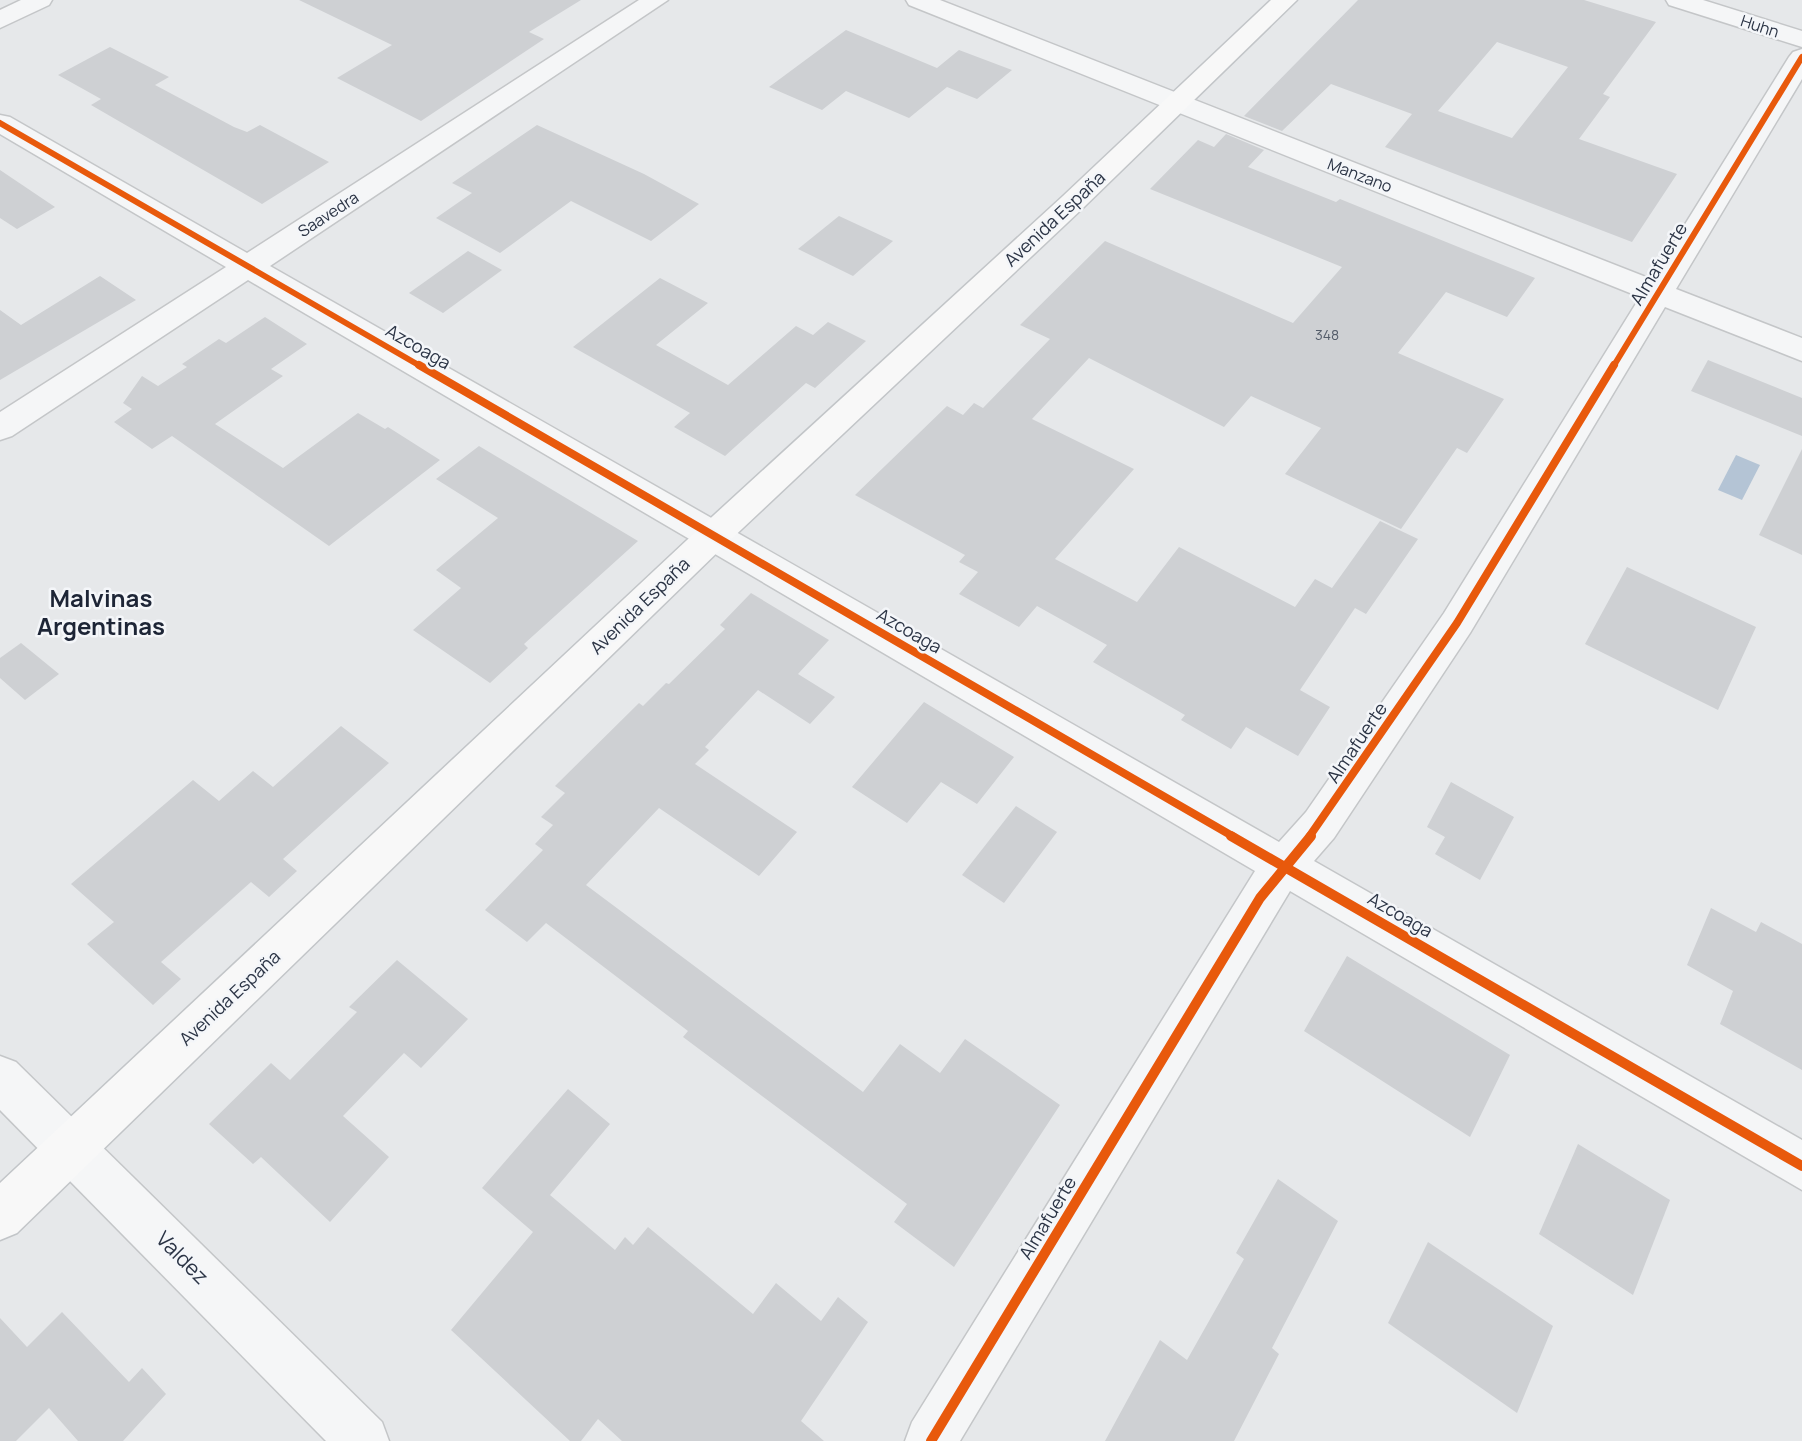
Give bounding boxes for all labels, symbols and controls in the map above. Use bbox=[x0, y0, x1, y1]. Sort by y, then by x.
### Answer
street label: Huhn bbox=[1738, 9, 1782, 43]
street label: Manzano bbox=[1324, 153, 1396, 197]
street label: Avenida España bbox=[999, 165, 1110, 271]
street label: Saavedra bbox=[293, 186, 363, 242]
street label: Almafuerte bbox=[1624, 218, 1692, 309]
street label: Azcoaga bbox=[382, 318, 455, 374]
house number: 348 bbox=[1315, 325, 1339, 344]
street label: Avenida España bbox=[584, 552, 694, 659]
district label: Malvinas Argentinas bbox=[37, 581, 165, 642]
street label: Azcoaga bbox=[873, 602, 946, 658]
street label: Almafuerte bbox=[1320, 697, 1392, 787]
street label: Azcoaga bbox=[1364, 886, 1437, 942]
street label: Avenida España bbox=[174, 944, 285, 1050]
street label: Almafuerte bbox=[1013, 1172, 1081, 1263]
street label: Valdez bbox=[150, 1225, 215, 1290]

